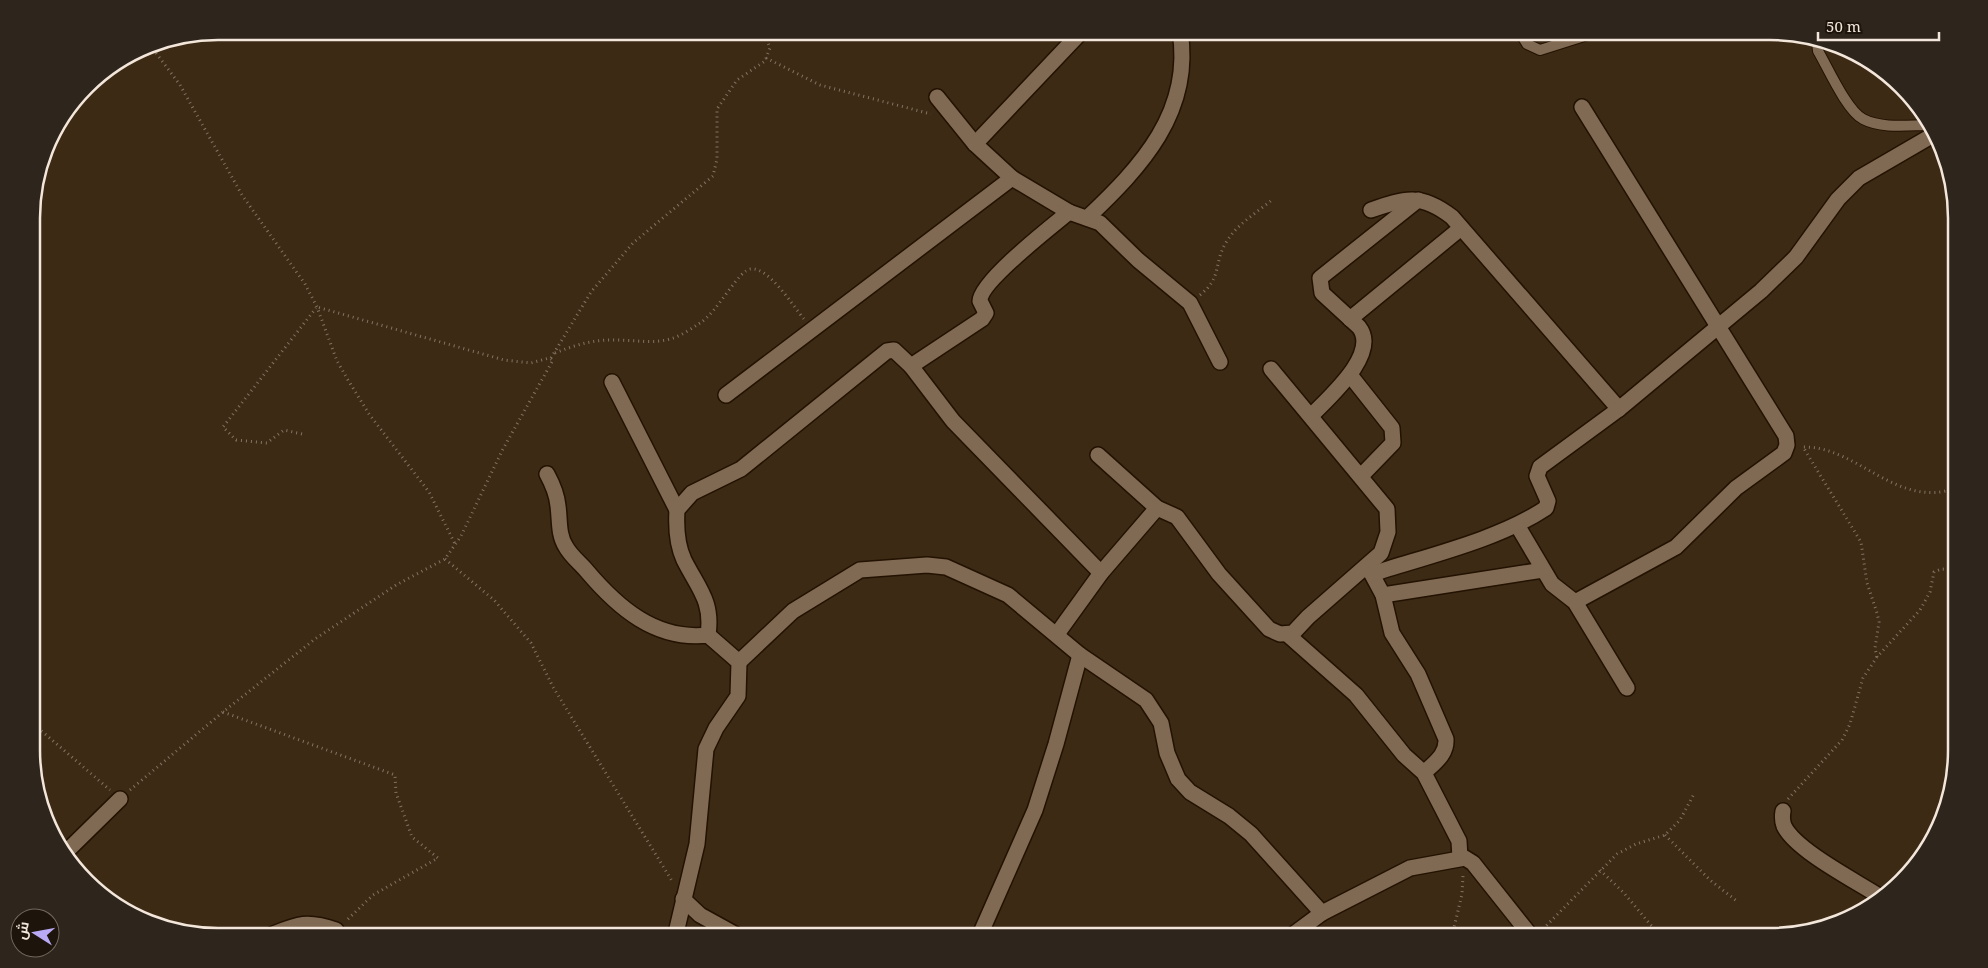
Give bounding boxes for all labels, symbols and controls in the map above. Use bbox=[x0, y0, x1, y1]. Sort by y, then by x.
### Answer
scale bar bbox=[1818, 10, 1939, 42]
text: 50 m bbox=[1826, 16, 1861, 36]
north arrow bbox=[10, 908, 60, 958]
text: ش bbox=[11, 920, 33, 941]

